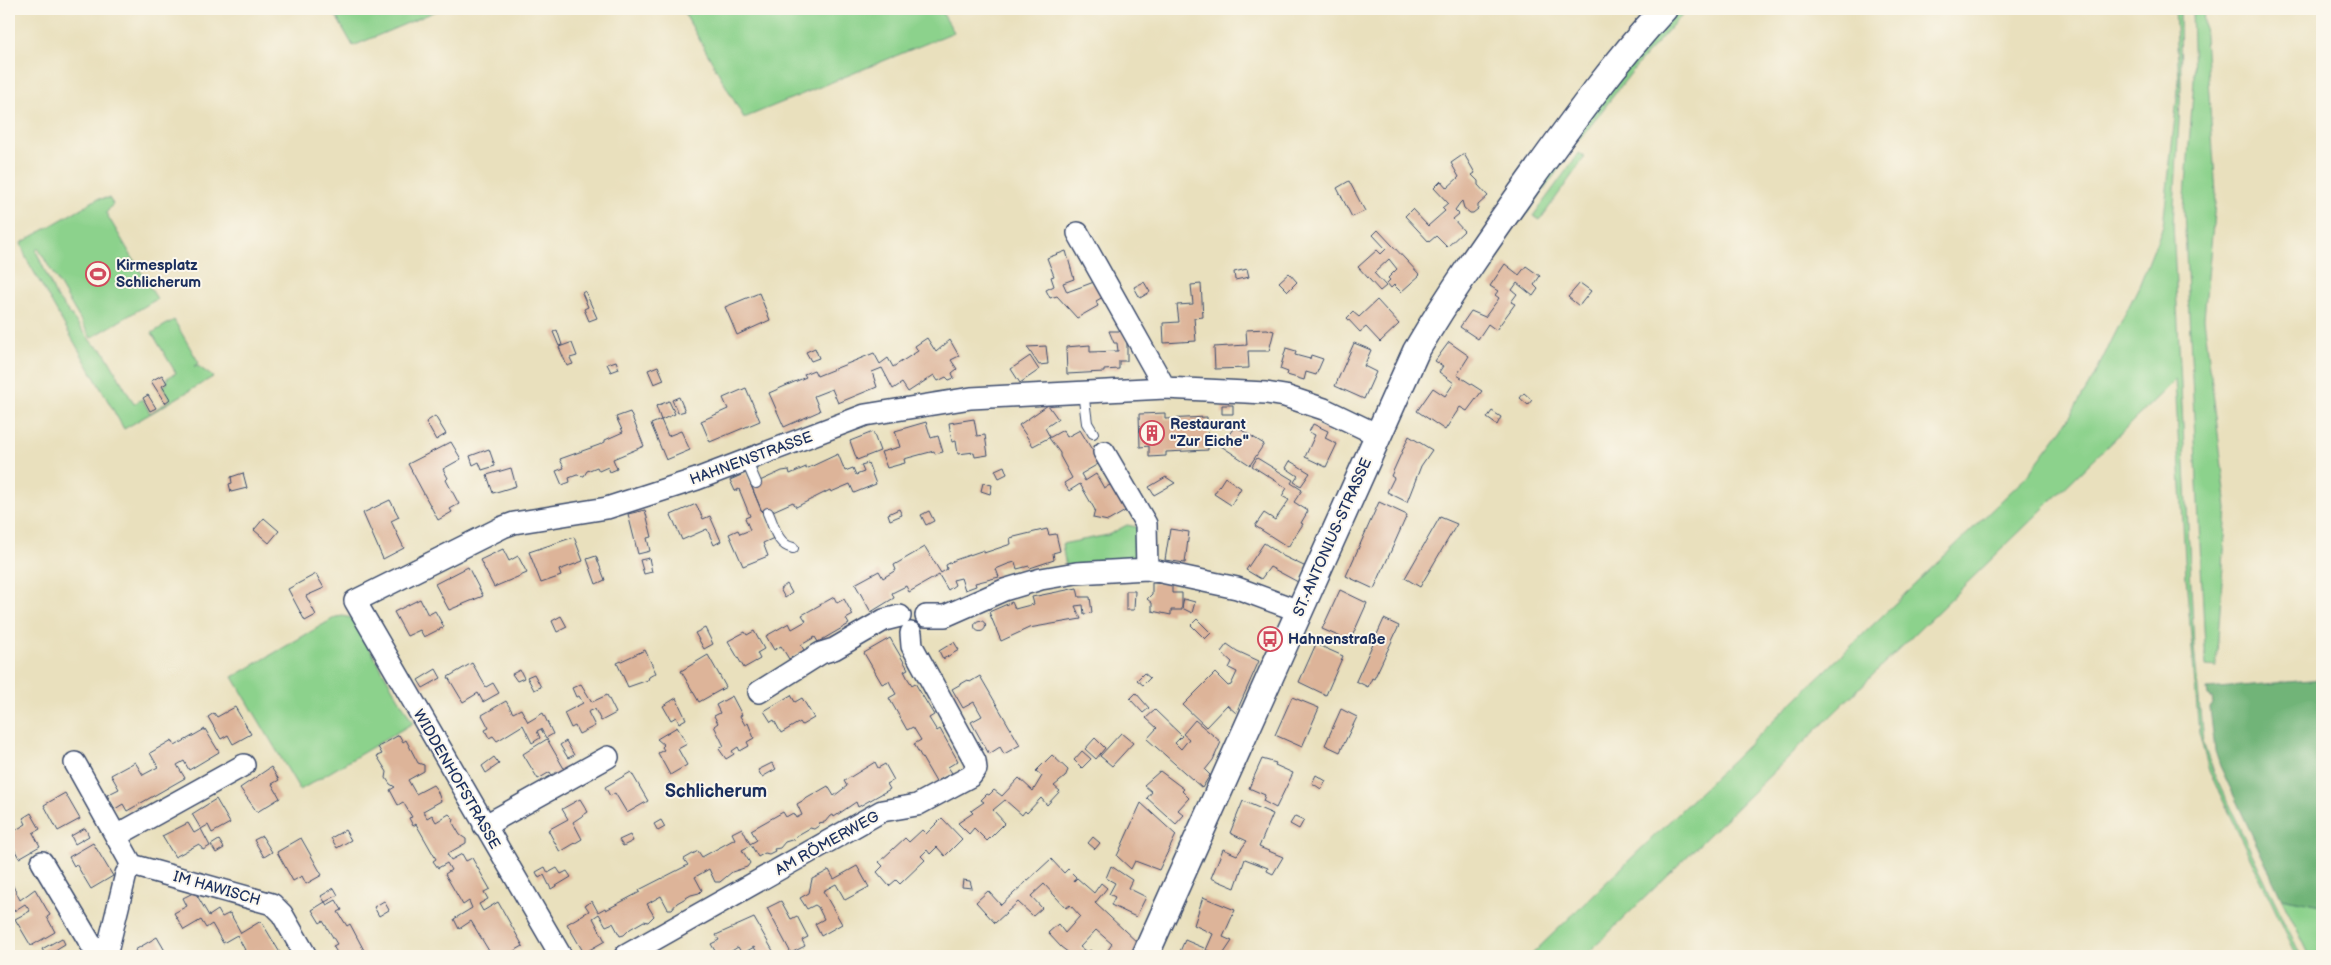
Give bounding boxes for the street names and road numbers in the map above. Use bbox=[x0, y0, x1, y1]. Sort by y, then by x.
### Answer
street label: HAHNENSTRASSE bbox=[687, 427, 815, 489]
street label: ST.-ANTONIUS-STRASSE bbox=[1289, 455, 1376, 619]
street label: WIDDENHOFSTRASSE bbox=[409, 706, 504, 853]
street label: AM RÖMERWEG bbox=[772, 807, 883, 880]
street label: IM HAWISCH bbox=[171, 867, 263, 910]

